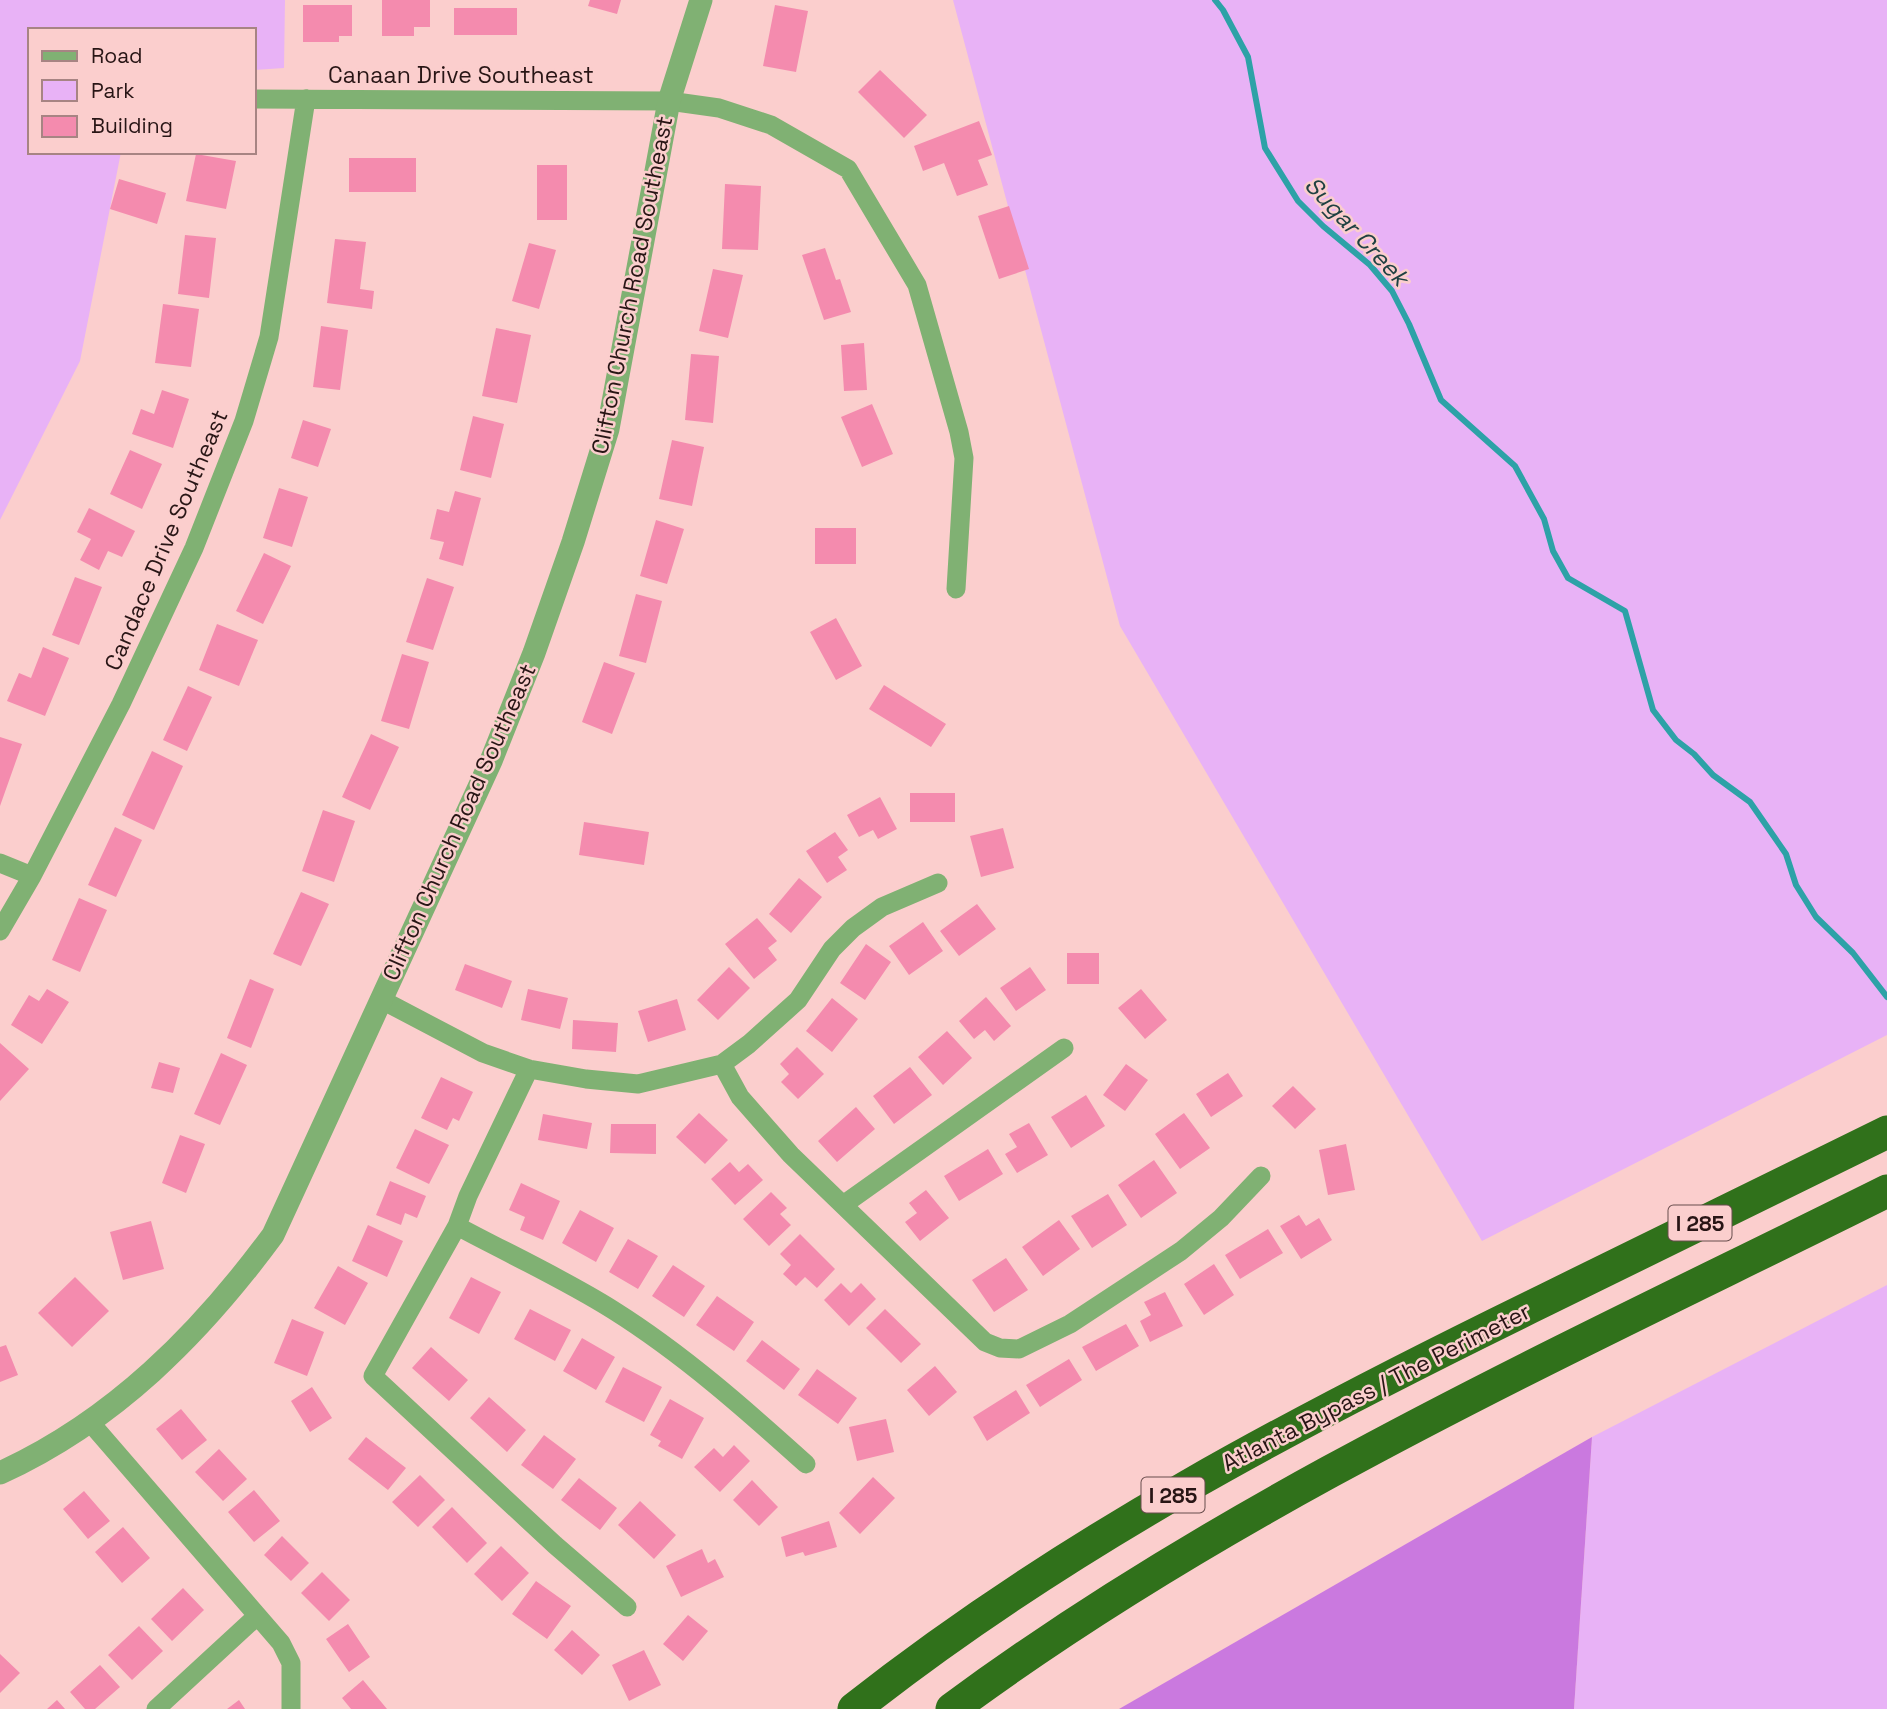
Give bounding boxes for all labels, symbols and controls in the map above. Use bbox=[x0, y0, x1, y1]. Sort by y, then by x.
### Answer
legend bbox=[28, 28, 256, 154]
text: Road bbox=[91, 42, 143, 69]
street label: Canaan Drive Southeast bbox=[328, 60, 594, 90]
text: Park bbox=[91, 77, 135, 104]
text: Building bbox=[91, 112, 173, 139]
street label: Clifton Church Road Southeast bbox=[584, 113, 680, 457]
water label: Sugar Creek bbox=[1298, 170, 1418, 295]
street label: Candace Drive Southeast bbox=[97, 405, 235, 675]
street label: Clifton Church Road Southeast bbox=[375, 659, 543, 985]
road number: I 285 bbox=[1668, 1206, 1732, 1240]
street label: Atlanta Bypass / The Perimeter bbox=[1217, 1296, 1535, 1478]
road number: I 285 bbox=[1142, 1478, 1204, 1512]

